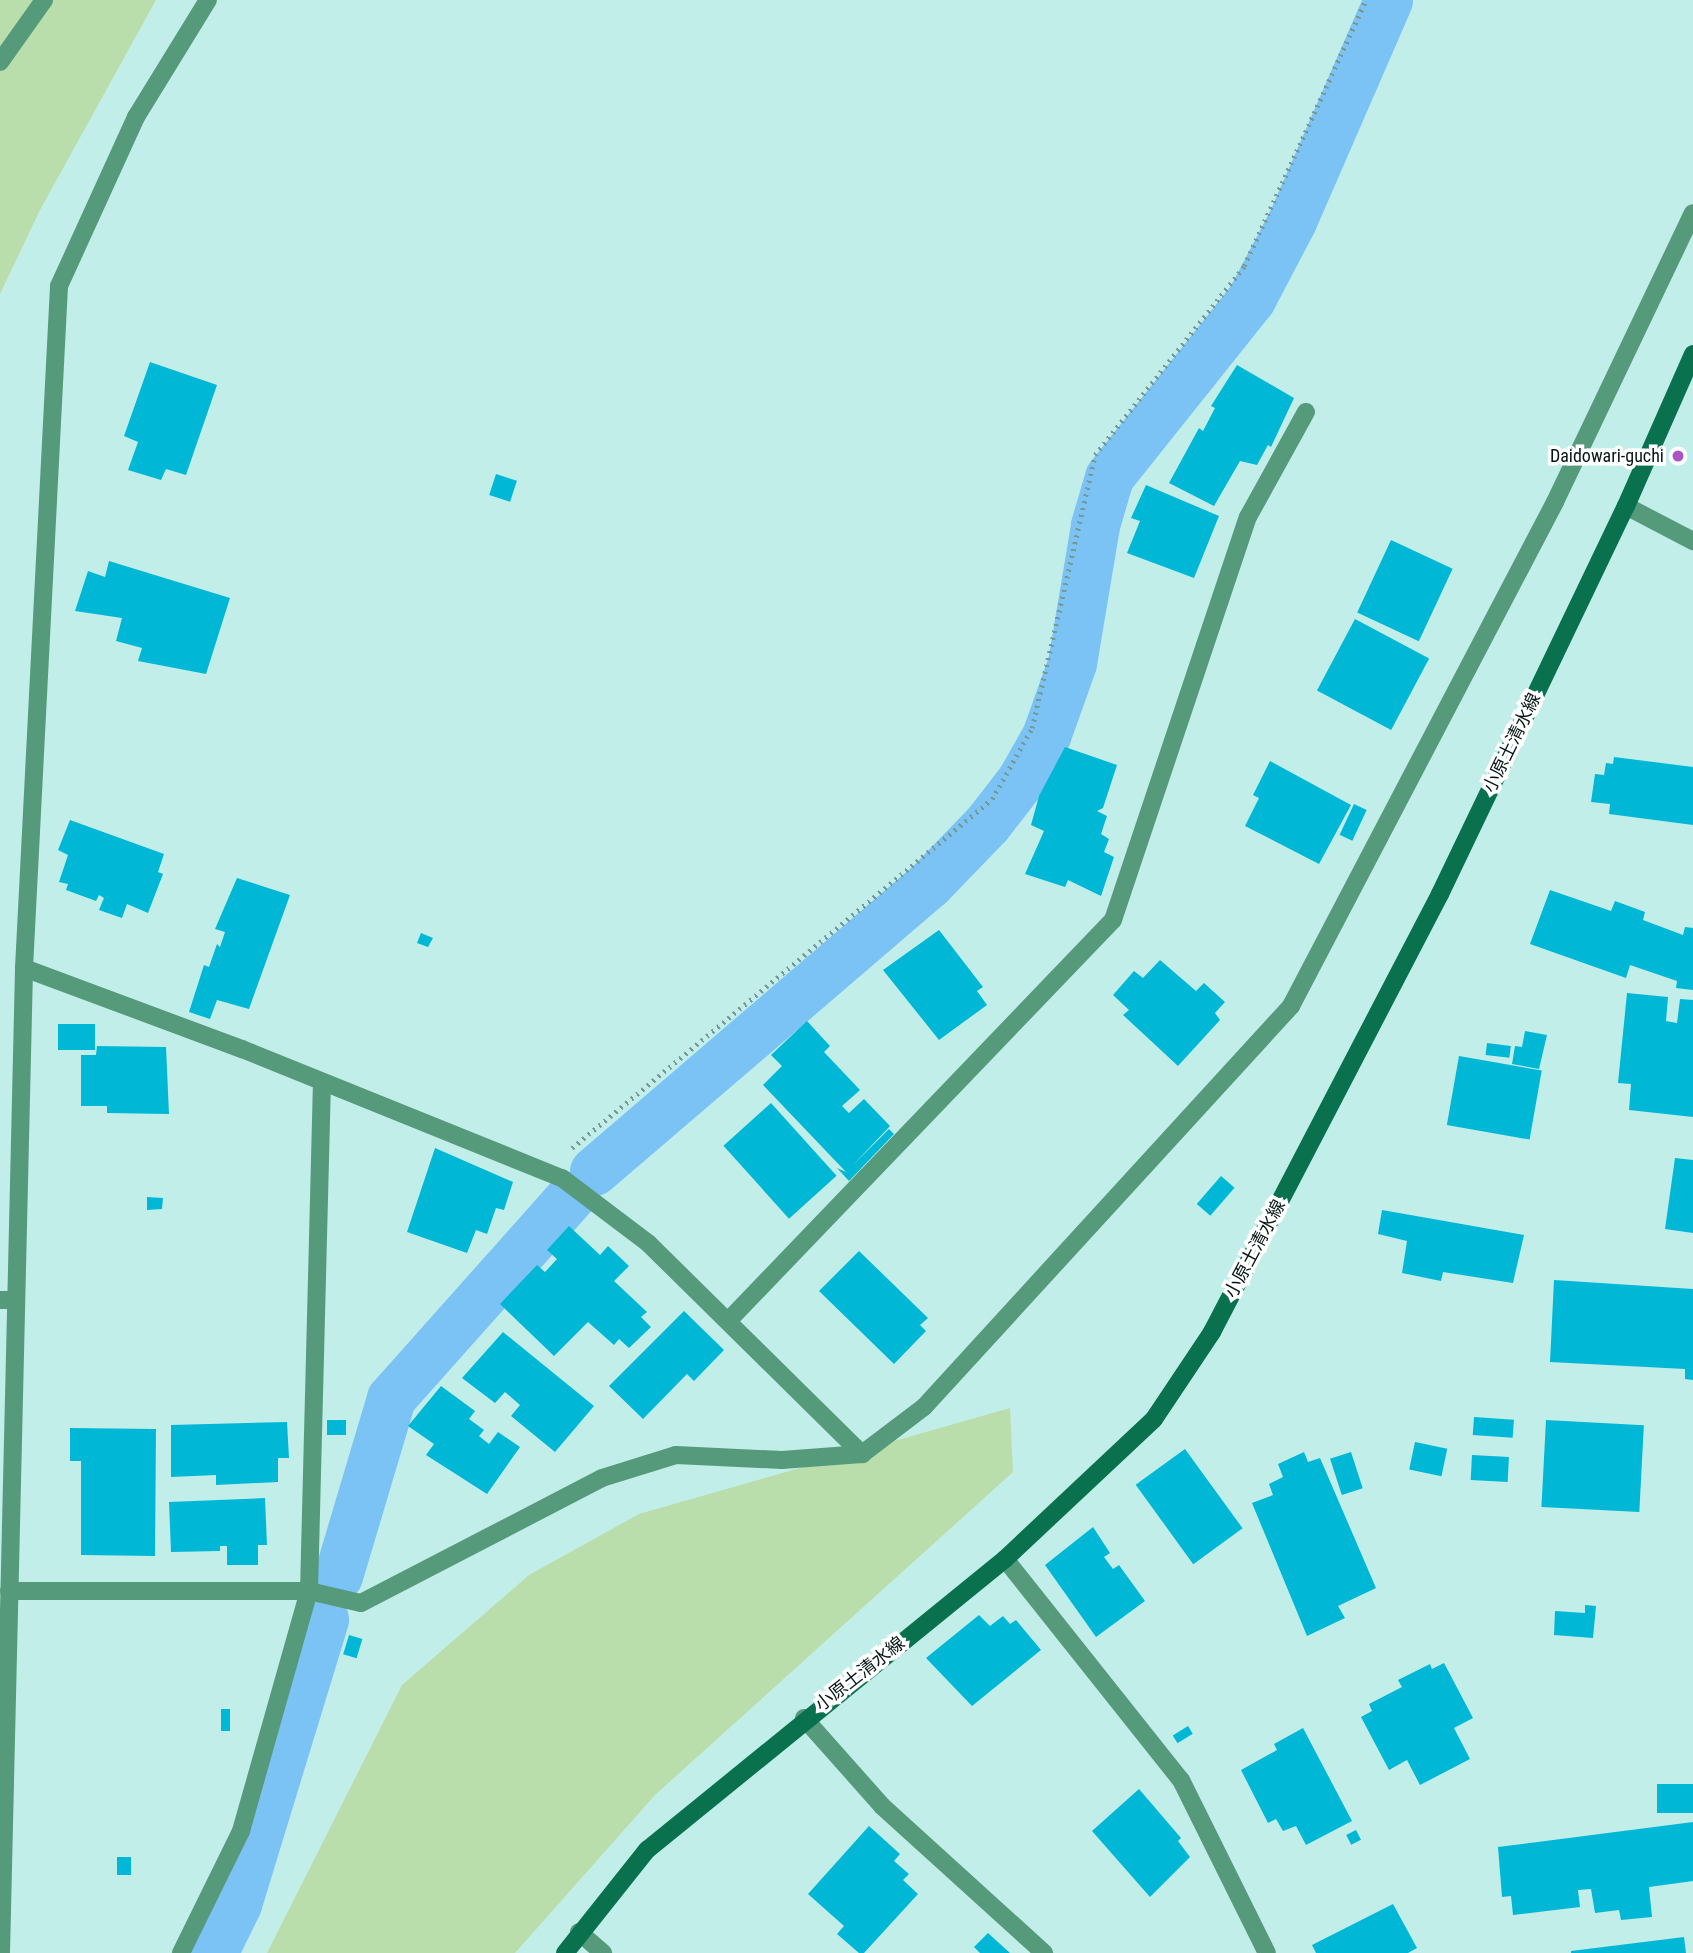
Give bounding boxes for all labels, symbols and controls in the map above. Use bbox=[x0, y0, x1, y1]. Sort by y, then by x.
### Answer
place label: Daidowari-guchi bbox=[1550, 445, 1664, 467]
marker: Daidowari-guchi bbox=[1670, 448, 1686, 464]
street label: 小原土清水線 bbox=[1479, 690, 1545, 796]
street label: 小原土清水線 bbox=[1220, 1196, 1290, 1302]
street label: 小原土清水線 bbox=[811, 1632, 909, 1716]

